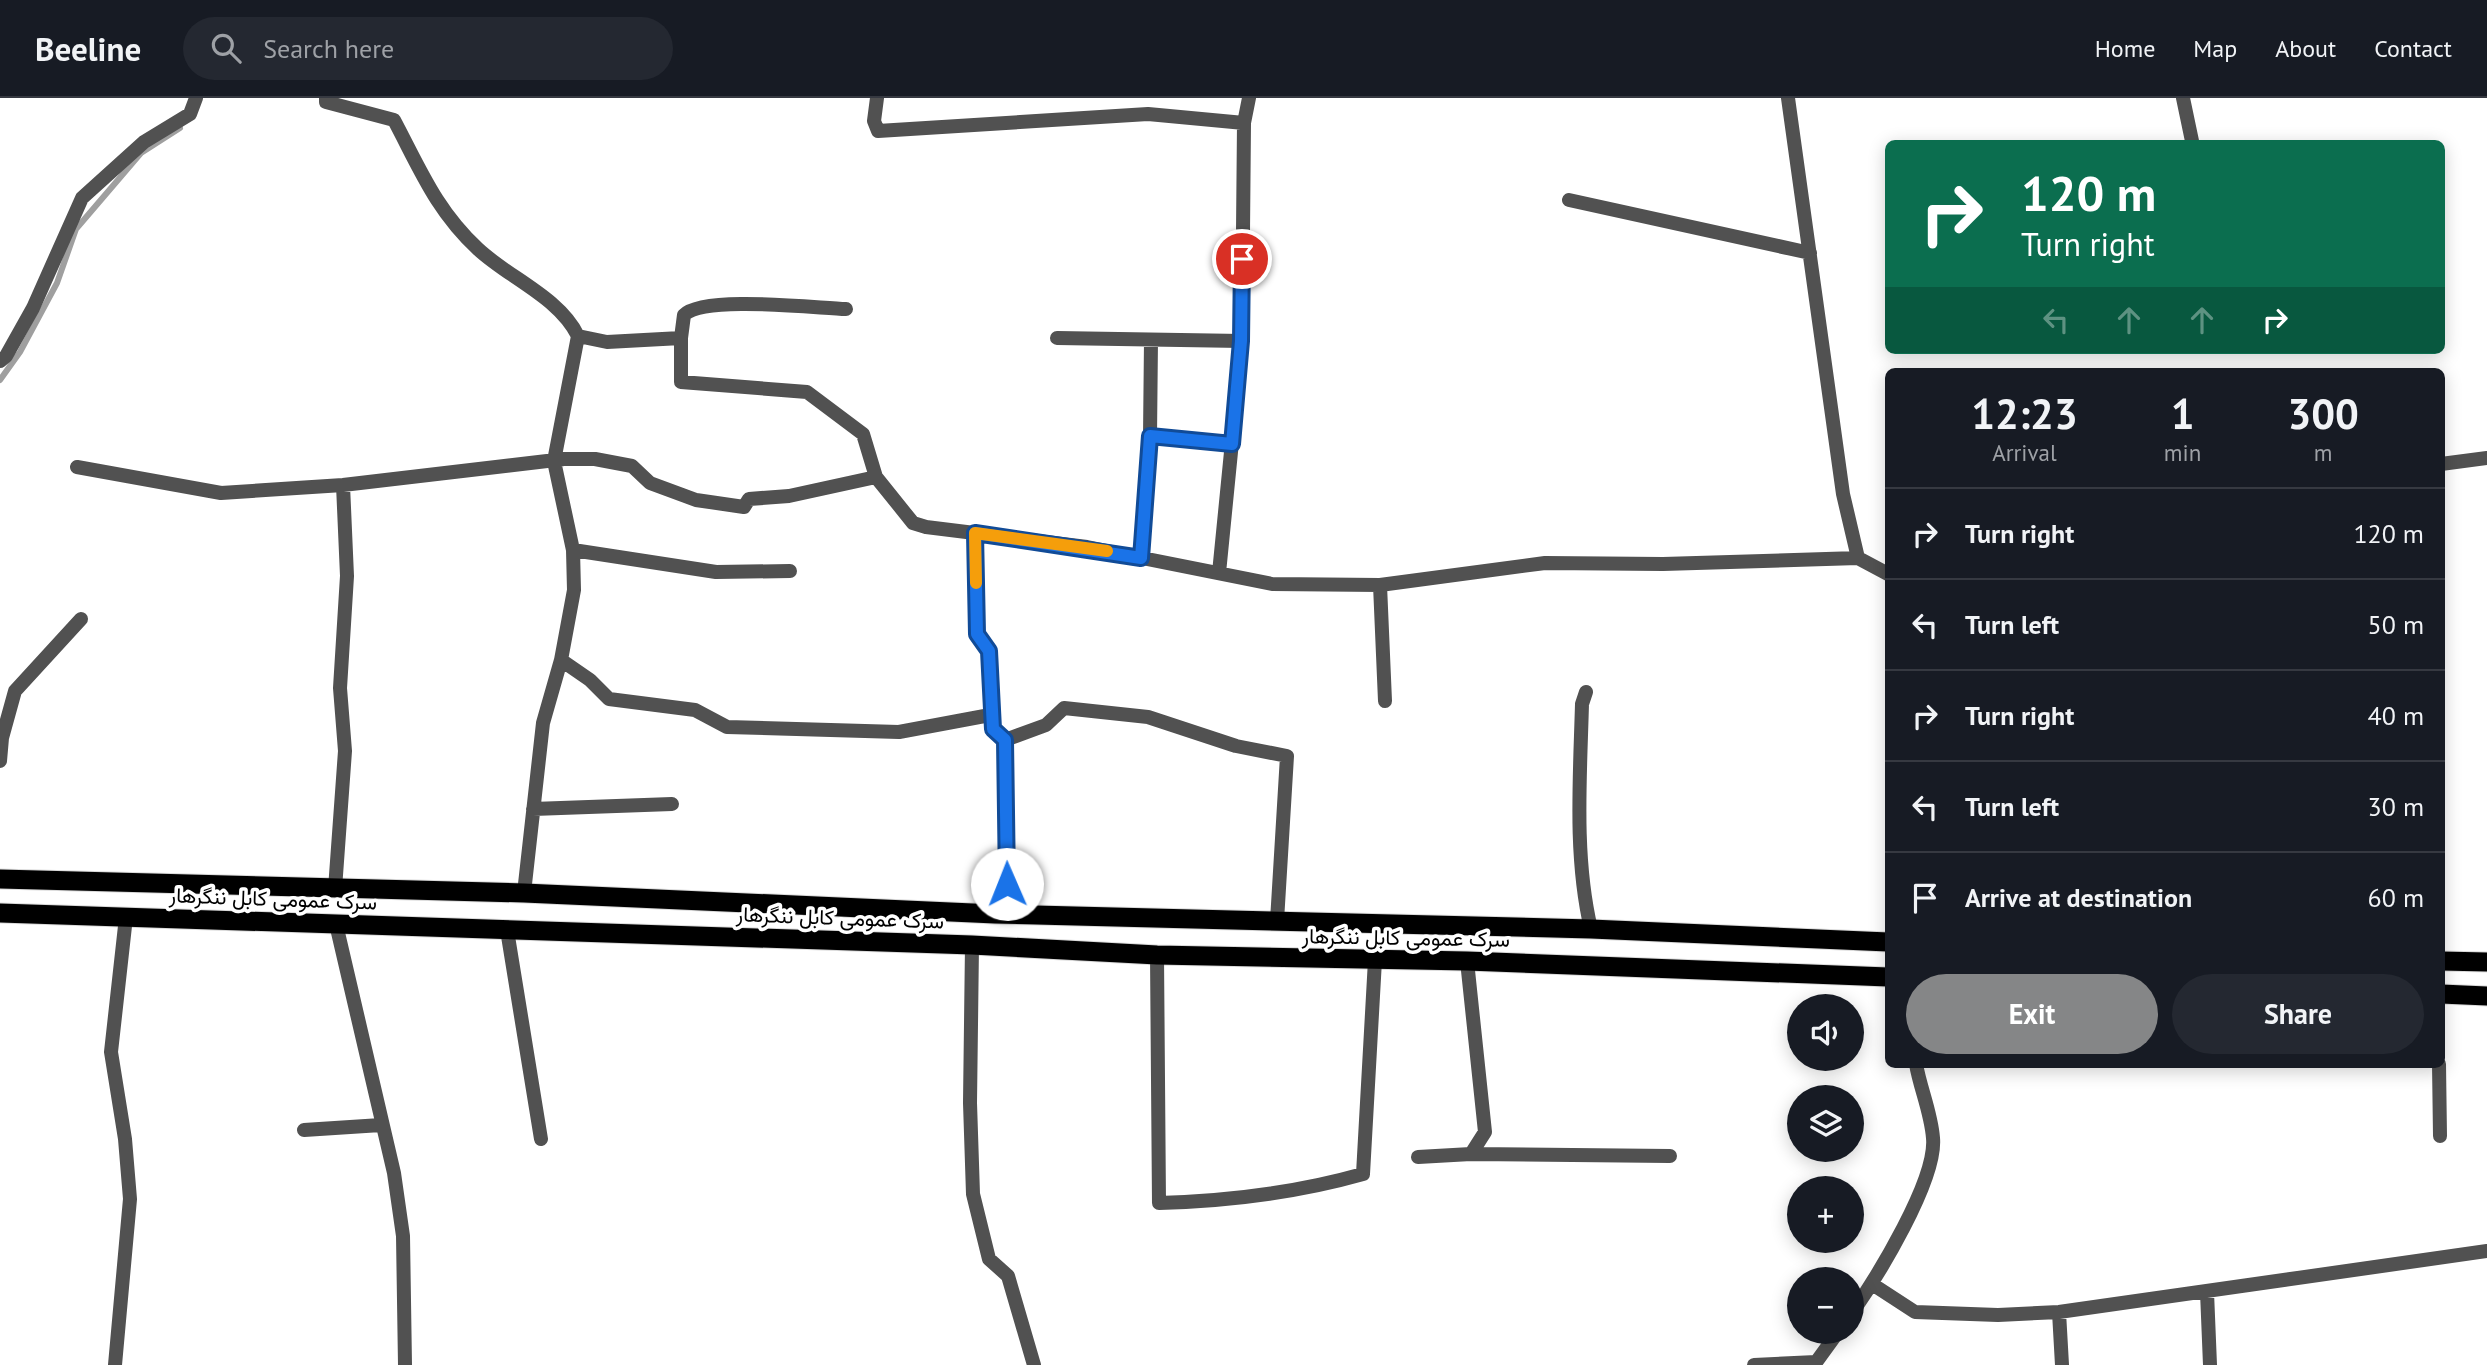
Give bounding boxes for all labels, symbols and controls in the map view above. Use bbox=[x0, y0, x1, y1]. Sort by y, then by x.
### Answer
search box bbox=[183, 17, 673, 80]
text: Beeline bbox=[35, 27, 141, 70]
icon: search bbox=[207, 29, 245, 67]
text: Search here bbox=[263, 32, 394, 65]
text: Home bbox=[2095, 33, 2155, 64]
text: Map bbox=[2193, 33, 2237, 64]
text: About bbox=[2275, 33, 2336, 64]
text: Contact bbox=[2374, 33, 2452, 64]
text: 120 m bbox=[2021, 161, 2156, 225]
icon: right bbox=[1906, 168, 1997, 259]
text: Turn right bbox=[2021, 223, 2155, 265]
pin bbox=[1212, 229, 1272, 289]
icon: arrive bbox=[1223, 240, 1261, 278]
icon: left bbox=[2037, 301, 2075, 339]
icon: ahead bbox=[2110, 301, 2148, 339]
icon: ahead bbox=[2183, 301, 2221, 339]
icon: right bbox=[2256, 301, 2294, 339]
text: 12:23 bbox=[1971, 386, 2078, 441]
text: 1 bbox=[2171, 386, 2194, 441]
text: 300 bbox=[2287, 386, 2359, 441]
text: Arrival bbox=[1992, 438, 2057, 467]
text: min bbox=[2164, 438, 2201, 467]
text: m bbox=[2314, 438, 2332, 467]
icon: right bbox=[1906, 515, 1944, 553]
text: Turn right bbox=[1965, 517, 2074, 550]
text: 120 m bbox=[2353, 517, 2424, 550]
icon: left bbox=[1906, 606, 1944, 644]
text: Turn left bbox=[1965, 608, 2059, 641]
text: 50 m bbox=[2368, 608, 2424, 641]
icon: right bbox=[1906, 697, 1944, 735]
text: Turn right bbox=[1965, 699, 2074, 732]
text: 40 m bbox=[2368, 699, 2424, 732]
icon: left bbox=[1906, 788, 1944, 826]
text: Turn left bbox=[1965, 790, 2059, 823]
text: 30 m bbox=[2368, 790, 2424, 823]
position arrow bbox=[970, 847, 1044, 921]
icon: arrive bbox=[1906, 879, 1944, 917]
street label: سرک عمومی کابل ننگرهار bbox=[168, 881, 377, 916]
text: Arrive at destination bbox=[1965, 881, 2192, 914]
text: 60 m bbox=[2368, 881, 2424, 914]
street label: سرک عمومی کابل ننگرهار bbox=[735, 900, 944, 935]
street label: سرک عمومی کابل ننگرهار bbox=[1301, 922, 1510, 953]
button: Exit bbox=[1906, 974, 2158, 1054]
button: Share bbox=[2172, 974, 2424, 1054]
map controls bbox=[1787, 994, 1864, 1344]
button: sound bbox=[1787, 994, 1864, 1071]
button: layers bbox=[1787, 1085, 1864, 1162]
button: + bbox=[1787, 1176, 1864, 1253]
button: − bbox=[1787, 1267, 1864, 1344]

